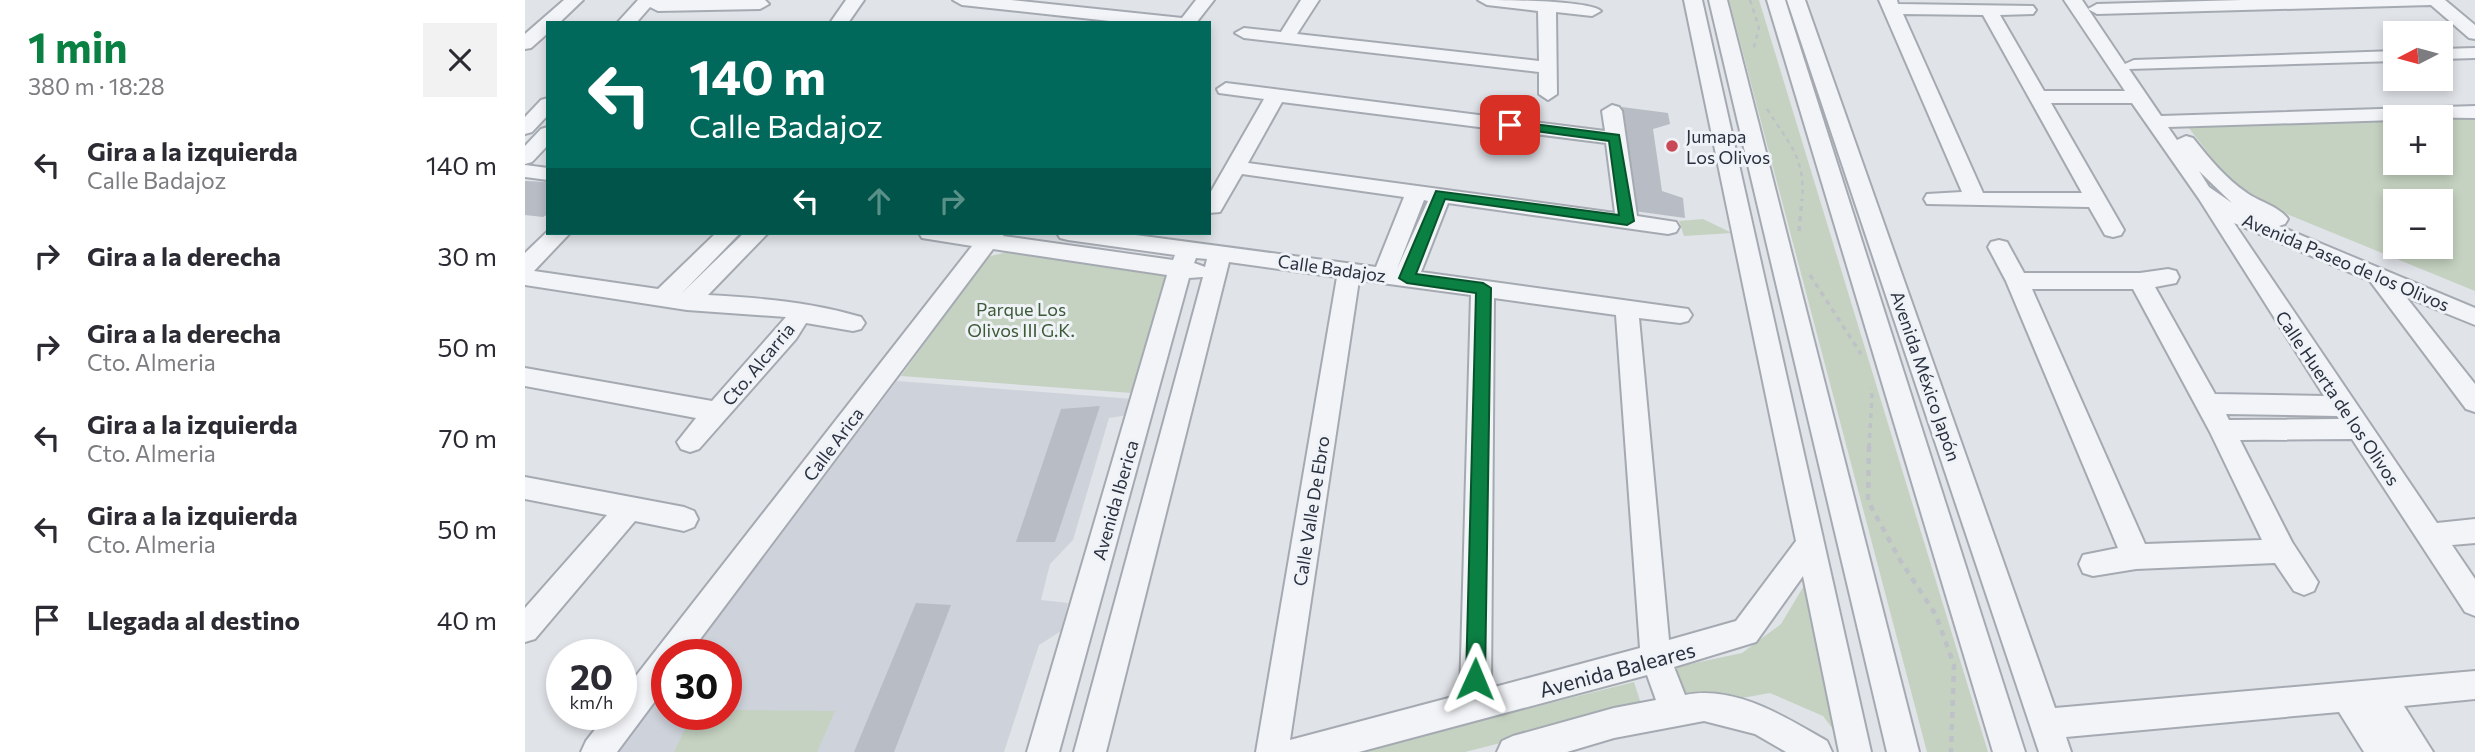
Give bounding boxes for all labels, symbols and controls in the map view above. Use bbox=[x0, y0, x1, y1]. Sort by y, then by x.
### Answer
text: 1 min bbox=[28, 20, 128, 72]
north arrow bbox=[2383, 21, 2453, 91]
map controls bbox=[2383, 21, 2453, 259]
button: close bbox=[423, 23, 497, 97]
text: 140 m bbox=[689, 45, 826, 105]
icon: left bbox=[574, 49, 665, 140]
text: 380 m · 18:28 bbox=[28, 72, 165, 100]
pin bbox=[1480, 95, 1540, 155]
text: Calle Badajoz bbox=[689, 105, 883, 145]
button: + bbox=[2383, 105, 2453, 175]
icon: arrive bbox=[1491, 106, 1529, 144]
place label: Jumapa Los Olivos bbox=[1686, 125, 1770, 168]
text: Gira a la izquierda bbox=[87, 135, 298, 166]
marker: Jumapa Los Olivos bbox=[1664, 138, 1680, 154]
icon: left bbox=[28, 146, 66, 184]
text: 140 m bbox=[426, 149, 497, 180]
text: Calle Badajoz bbox=[87, 166, 226, 194]
icon: left bbox=[787, 182, 825, 220]
icon: ahead bbox=[860, 182, 898, 220]
icon: right bbox=[933, 182, 971, 220]
button: − bbox=[2383, 189, 2453, 259]
street label: Avenida Paseo de los Olivos bbox=[2239, 208, 2453, 316]
icon: right bbox=[28, 237, 66, 275]
text: Gira a la derecha bbox=[87, 240, 281, 271]
text: 30 m bbox=[438, 240, 497, 271]
street label: Calle Badajoz bbox=[1277, 250, 1388, 286]
street label: Avenida México Japón bbox=[1887, 288, 1965, 464]
park label: Parque Los Olivos III G.K. bbox=[967, 298, 1075, 341]
street label: Calle Huerta de los Olivos bbox=[2271, 306, 2405, 490]
text: Gira a la derecha bbox=[87, 317, 281, 348]
street label: Cto. Alcarria bbox=[717, 318, 799, 410]
icon: right bbox=[28, 328, 66, 366]
text: 50 m bbox=[437, 331, 497, 362]
text: Cto. Almeria bbox=[87, 348, 216, 376]
street label: Calle Arica bbox=[798, 403, 868, 485]
text: Gira a la izquierda bbox=[87, 408, 298, 439]
icon: left bbox=[28, 419, 66, 457]
text: 70 m bbox=[439, 422, 497, 453]
street label: Calle Valle De Ebro bbox=[1288, 434, 1334, 588]
street label: Avenida Iberica bbox=[1087, 438, 1143, 562]
text: Cto. Almeria bbox=[87, 439, 216, 467]
text: Gira a la izquierda bbox=[87, 499, 298, 530]
icon: left bbox=[28, 510, 66, 548]
text: 50 m bbox=[437, 513, 497, 544]
text: Cto. Almeria bbox=[87, 530, 216, 558]
icon: arrive bbox=[28, 601, 66, 639]
text: Llegada al destino bbox=[87, 604, 300, 635]
text: 40 m bbox=[437, 604, 497, 635]
street label: Avenida Baleares bbox=[1536, 636, 1698, 702]
speed limit sign: 30 bbox=[651, 639, 742, 730]
position arrow bbox=[1438, 642, 1512, 716]
text: 20 bbox=[570, 654, 613, 697]
text: km/h bbox=[570, 691, 613, 713]

